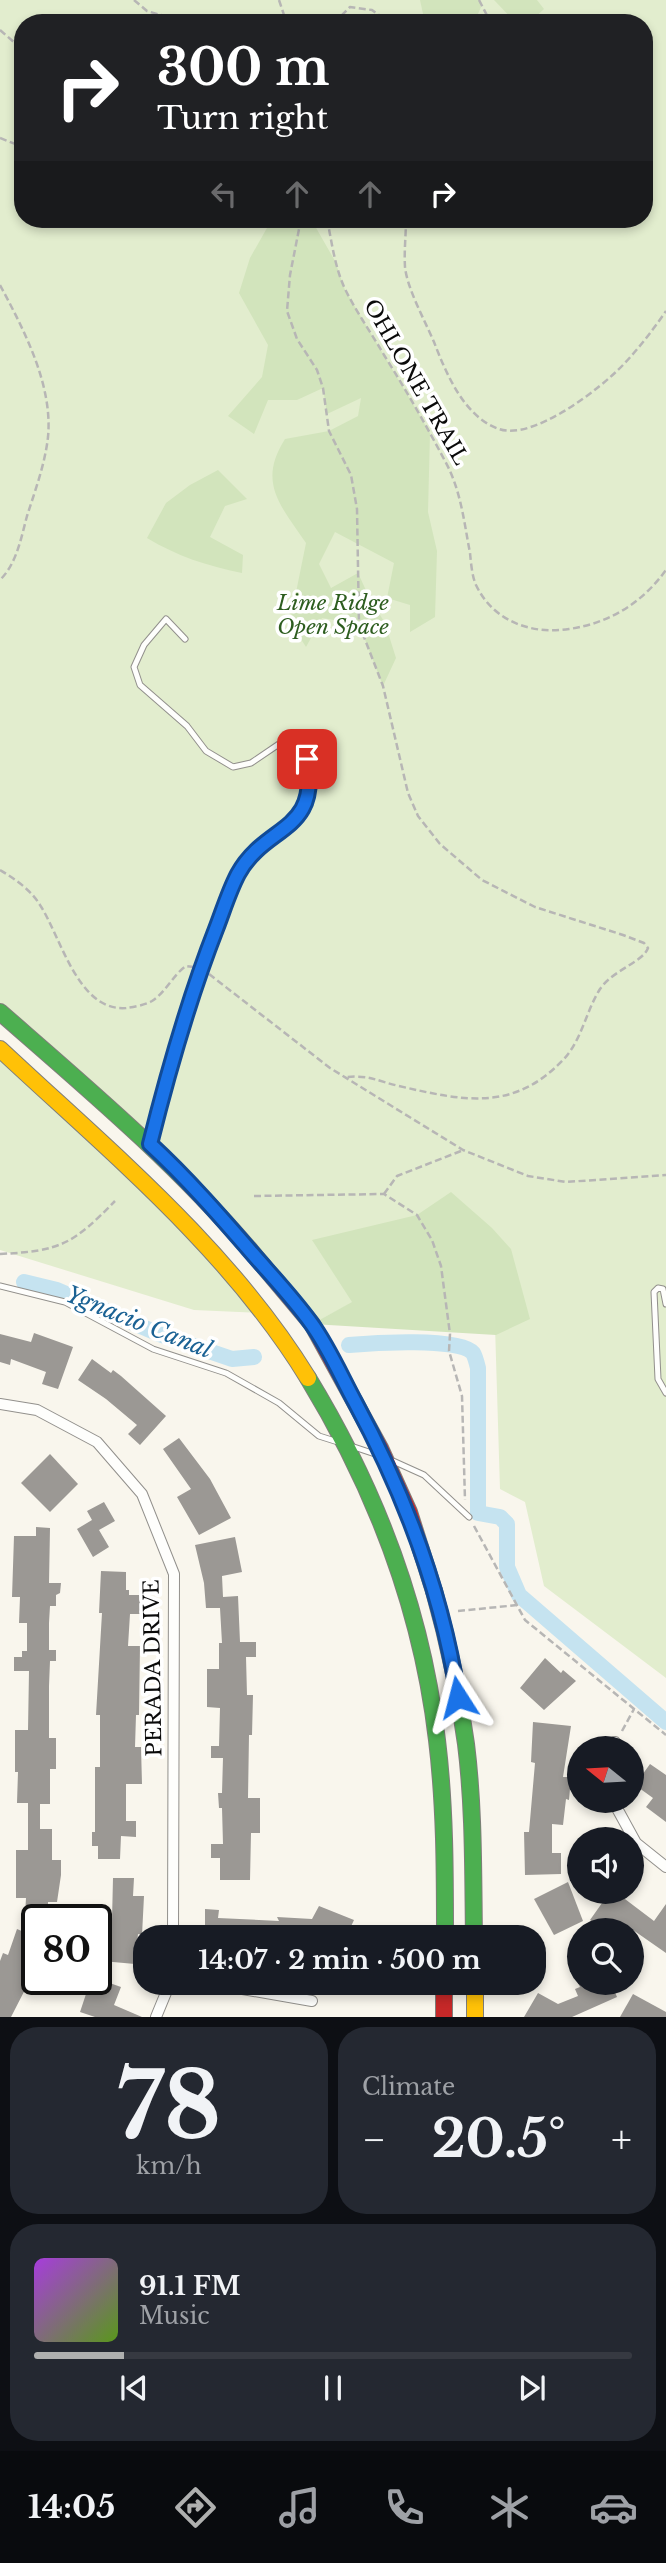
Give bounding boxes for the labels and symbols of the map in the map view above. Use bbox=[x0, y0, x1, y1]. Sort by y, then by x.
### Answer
street label: OHLONE TRAIL bbox=[358, 295, 474, 469]
park label: Lime Ridge Open Space bbox=[276, 590, 389, 640]
pin bbox=[277, 729, 337, 789]
water label: Ygnacio Canal bbox=[62, 1280, 217, 1364]
street label: PERADA DRIVE bbox=[138, 1579, 168, 1757]
position arrow bbox=[421, 1660, 495, 1734]
north arrow bbox=[567, 1736, 644, 1813]
speed limit sign: 80 bbox=[21, 1904, 112, 1995]

